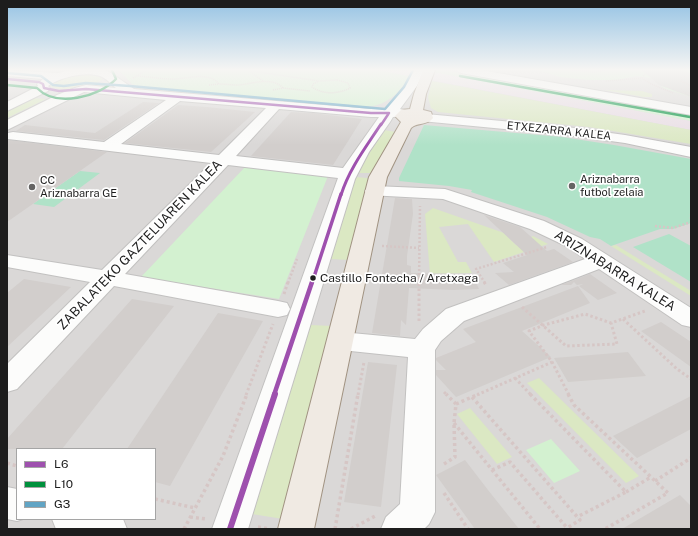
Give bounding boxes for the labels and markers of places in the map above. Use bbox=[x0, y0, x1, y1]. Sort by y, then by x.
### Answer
place label: Ariznabarra futbol zelaia bbox=[580, 173, 643, 199]
place label: CC Ariznabarra GE bbox=[40, 174, 117, 200]
marker: Ariznabarra futbol zelaia bbox=[567, 181, 577, 191]
marker: CC Ariznabarra GE bbox=[27, 182, 37, 192]
place label: Castillo Fontecha / Aretxaga bbox=[320, 271, 478, 285]
marker: Castillo Fontecha / Aretxaga bbox=[308, 273, 318, 283]

